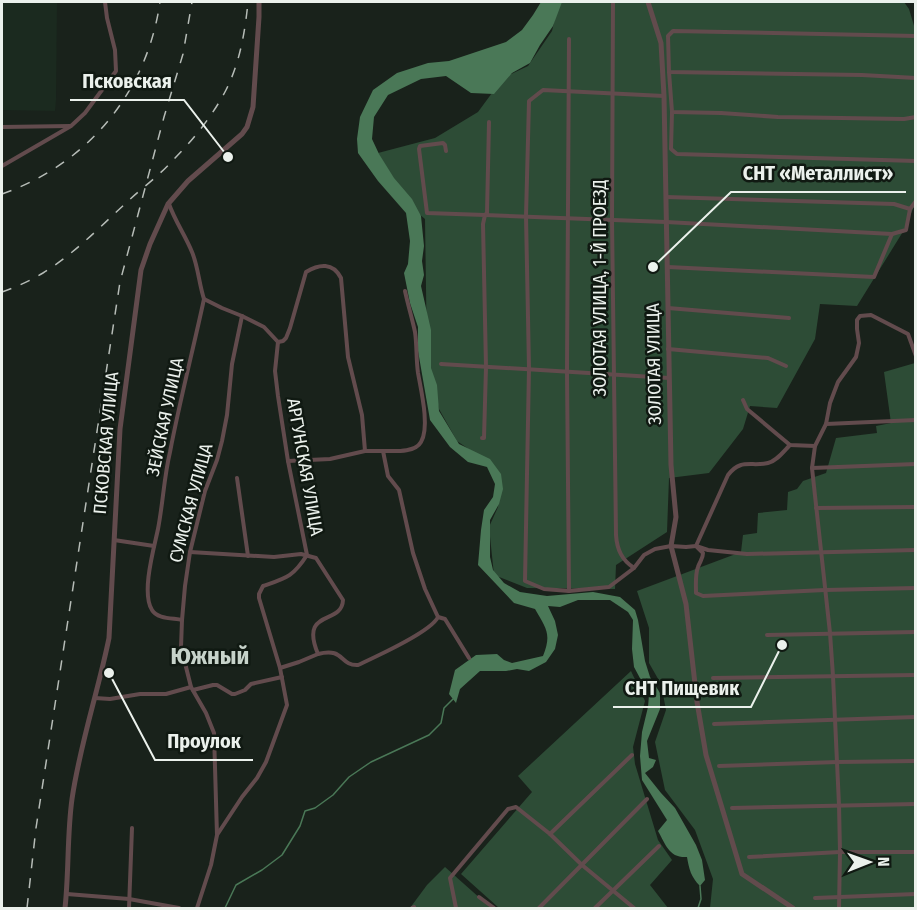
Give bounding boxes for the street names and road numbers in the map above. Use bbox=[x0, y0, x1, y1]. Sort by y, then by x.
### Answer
street label: ЗОЛОТАЯ УЛИЦА, 1-Й ПРОЕЗД bbox=[589, 179, 611, 397]
street label: ЗОЛОТАЯ УЛИЦА bbox=[642, 302, 666, 425]
street label: ЗЕЙСКАЯ УЛИЦА bbox=[142, 355, 188, 478]
street label: ПСКОВСКАЯ УЛИЦА bbox=[89, 370, 123, 515]
street label: АРГУНСКАЯ УЛИЦА bbox=[282, 396, 328, 538]
street label: СУМСКАЯ УЛИЦА bbox=[164, 440, 218, 565]

